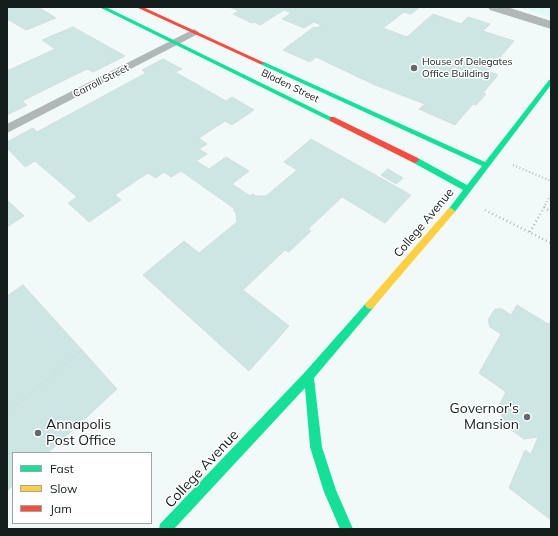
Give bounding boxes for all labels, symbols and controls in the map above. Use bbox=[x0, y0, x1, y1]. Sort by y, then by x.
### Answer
place label: House of Delegates Office Building bbox=[422, 56, 512, 80]
street label: Carroll Street bbox=[71, 62, 131, 100]
marker: House of Delegates Office Building bbox=[409, 63, 419, 73]
street label: Bladen Street bbox=[259, 67, 321, 105]
street label: College Avenue bbox=[391, 186, 457, 260]
place label: Governor's Mansion bbox=[450, 401, 519, 434]
marker: Governor's Mansion bbox=[522, 412, 532, 422]
place label: Annapolis Post Office bbox=[46, 417, 116, 450]
street label: College Avenue bbox=[162, 427, 242, 511]
marker: Annapolis Post Office bbox=[33, 428, 43, 438]
legend bbox=[12, 452, 152, 524]
text: Fast bbox=[50, 461, 74, 476]
text: Slow bbox=[50, 481, 78, 496]
text: Jam bbox=[50, 501, 72, 516]

